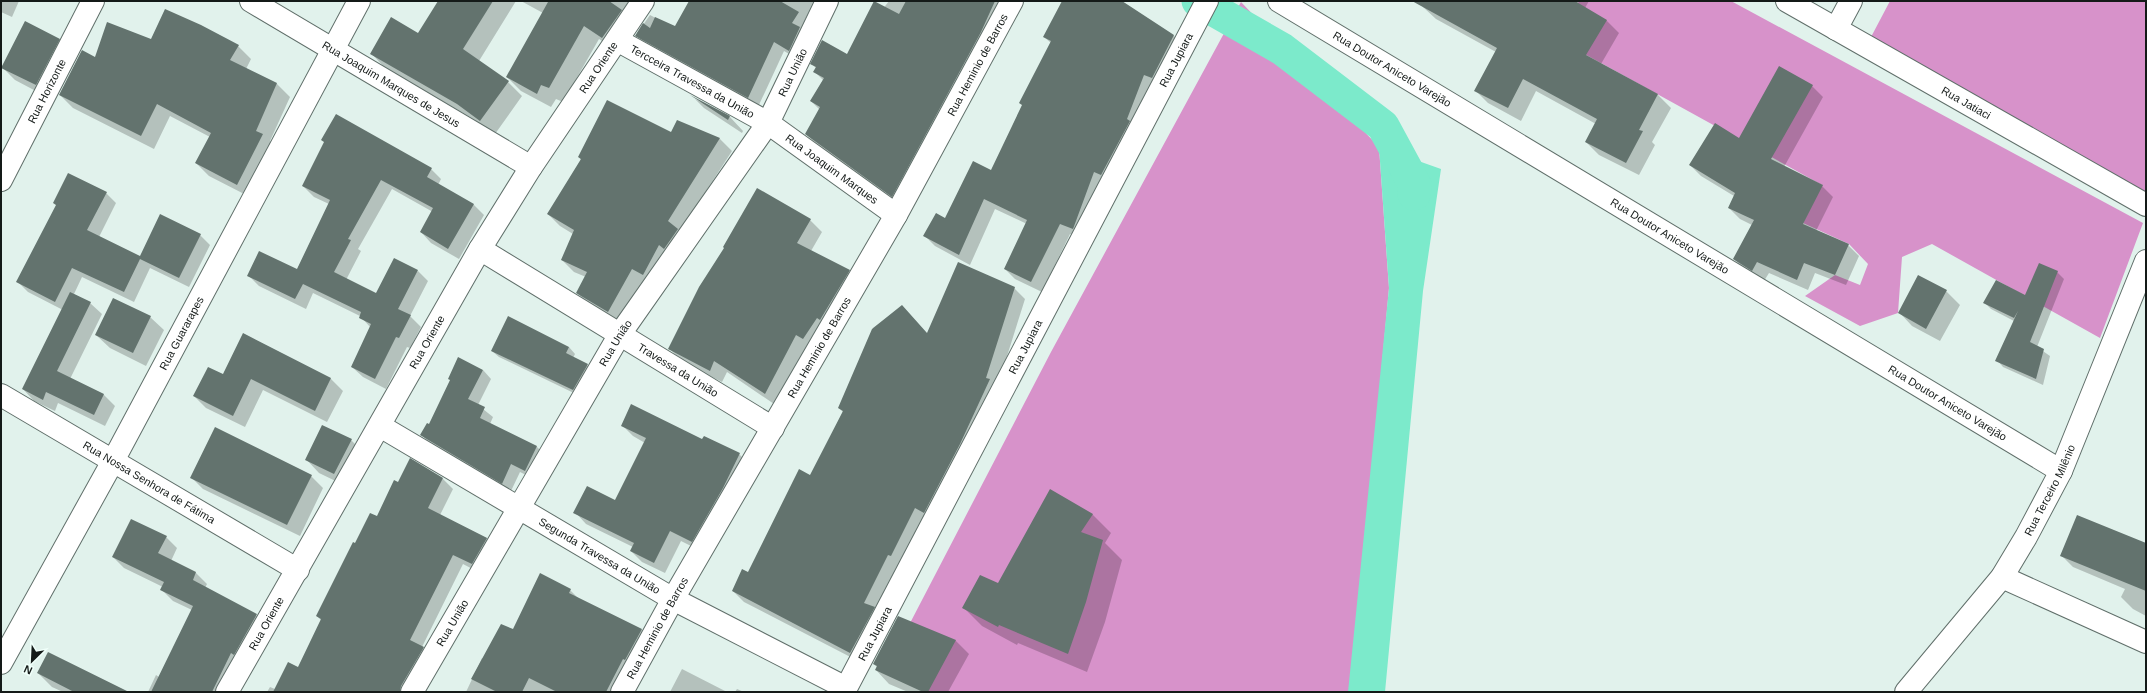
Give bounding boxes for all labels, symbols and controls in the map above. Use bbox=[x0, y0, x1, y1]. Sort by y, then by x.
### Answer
street label: Rua Heminio de Barros bbox=[945, 11, 1010, 118]
street label: Rua Doutor Aniceto Varejão bbox=[1331, 29, 1453, 109]
street label: Rua Jupiara bbox=[1157, 30, 1196, 89]
street label: Rua Joaquim Marques de Jesus bbox=[320, 39, 463, 130]
street label: Rua Oriente bbox=[577, 39, 620, 95]
street label: Tercceira Travessa da União bbox=[628, 43, 756, 120]
street label: Rua União bbox=[776, 46, 809, 98]
street label: Rua Horizonte bbox=[25, 57, 68, 125]
street label: Rua Jatiaci bbox=[1939, 84, 1993, 121]
street label: Rua Joaquim Marques bbox=[783, 132, 881, 206]
street label: Rua Doutor Aniceto Varejão bbox=[1609, 196, 1731, 276]
street label: Rua Guararapes bbox=[157, 294, 206, 372]
street label: Rua Heminio de Barros bbox=[785, 294, 853, 400]
street label: Rua Oriente bbox=[407, 313, 447, 371]
street label: Rua União bbox=[597, 317, 634, 368]
street label: Rua Jupiara bbox=[1006, 317, 1045, 376]
street label: Travessa da União bbox=[636, 341, 720, 399]
street label: Rua Doutor Aniceto Varejão bbox=[1886, 363, 2009, 443]
street label: Rua Nossa Senhora de Fátima bbox=[81, 439, 218, 526]
street label: Rua Terceiro Milênio bbox=[2022, 443, 2077, 538]
street label: Segunda Travessa da União bbox=[537, 515, 662, 596]
street label: Rua Heminio de Barros bbox=[624, 575, 691, 681]
street label: Rua Oriente bbox=[246, 595, 286, 652]
street label: Rua União bbox=[434, 597, 470, 648]
street label: Rua Jupiara bbox=[856, 604, 894, 663]
north arrow bbox=[12, 641, 52, 681]
text: N bbox=[22, 663, 34, 677]

